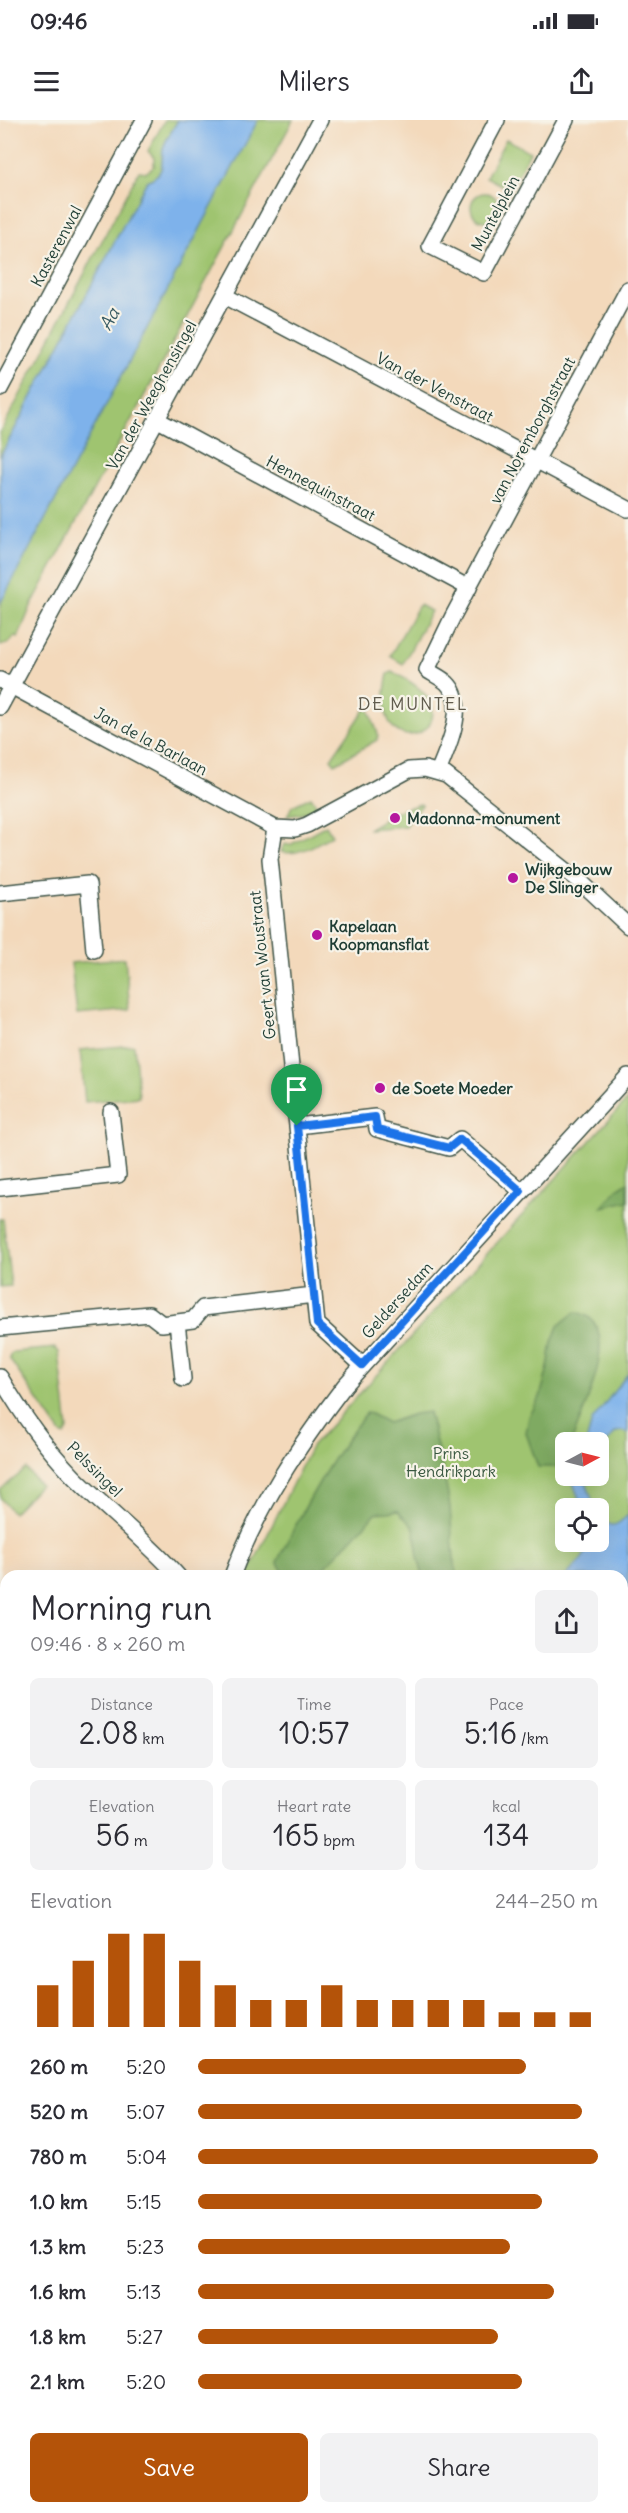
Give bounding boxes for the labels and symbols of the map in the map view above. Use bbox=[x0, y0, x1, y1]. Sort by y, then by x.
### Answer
street label: Muntelplein bbox=[467, 172, 523, 254]
street label: Kasterenwal bbox=[26, 202, 86, 290]
water label: Aa bbox=[94, 302, 125, 334]
street label: Van der Weeghensingel bbox=[101, 317, 201, 473]
street label: Van der Venstraat bbox=[373, 348, 498, 427]
street label: van Noremborghstraat bbox=[485, 353, 579, 507]
street label: Hennequinstraat bbox=[263, 451, 380, 525]
district label: DE MUNTEL bbox=[358, 692, 468, 715]
street label: Jan de la Barlaan bbox=[91, 703, 211, 779]
place label: Madonna-monument bbox=[407, 808, 561, 828]
marker: Madonna-monument bbox=[388, 811, 402, 825]
place label: Wijkgebouw De Slinger bbox=[525, 859, 612, 898]
marker: Wijkgebouw De Slinger bbox=[506, 871, 520, 885]
street label: Geert van Woustraat bbox=[244, 889, 280, 1040]
place label: Kapelaan Koopmansflat bbox=[329, 916, 429, 955]
marker: Kapelaan Koopmansflat bbox=[310, 928, 324, 942]
pin bbox=[271, 1064, 322, 1126]
place label: de Soete Moeder bbox=[392, 1078, 513, 1098]
marker: de Soete Moeder bbox=[373, 1081, 387, 1095]
street label: Geldersedam bbox=[357, 1257, 437, 1343]
north arrow bbox=[555, 1432, 609, 1486]
street label: Pelssingel bbox=[63, 1437, 127, 1501]
park label: Prins Hendrikpark bbox=[406, 1443, 496, 1481]

